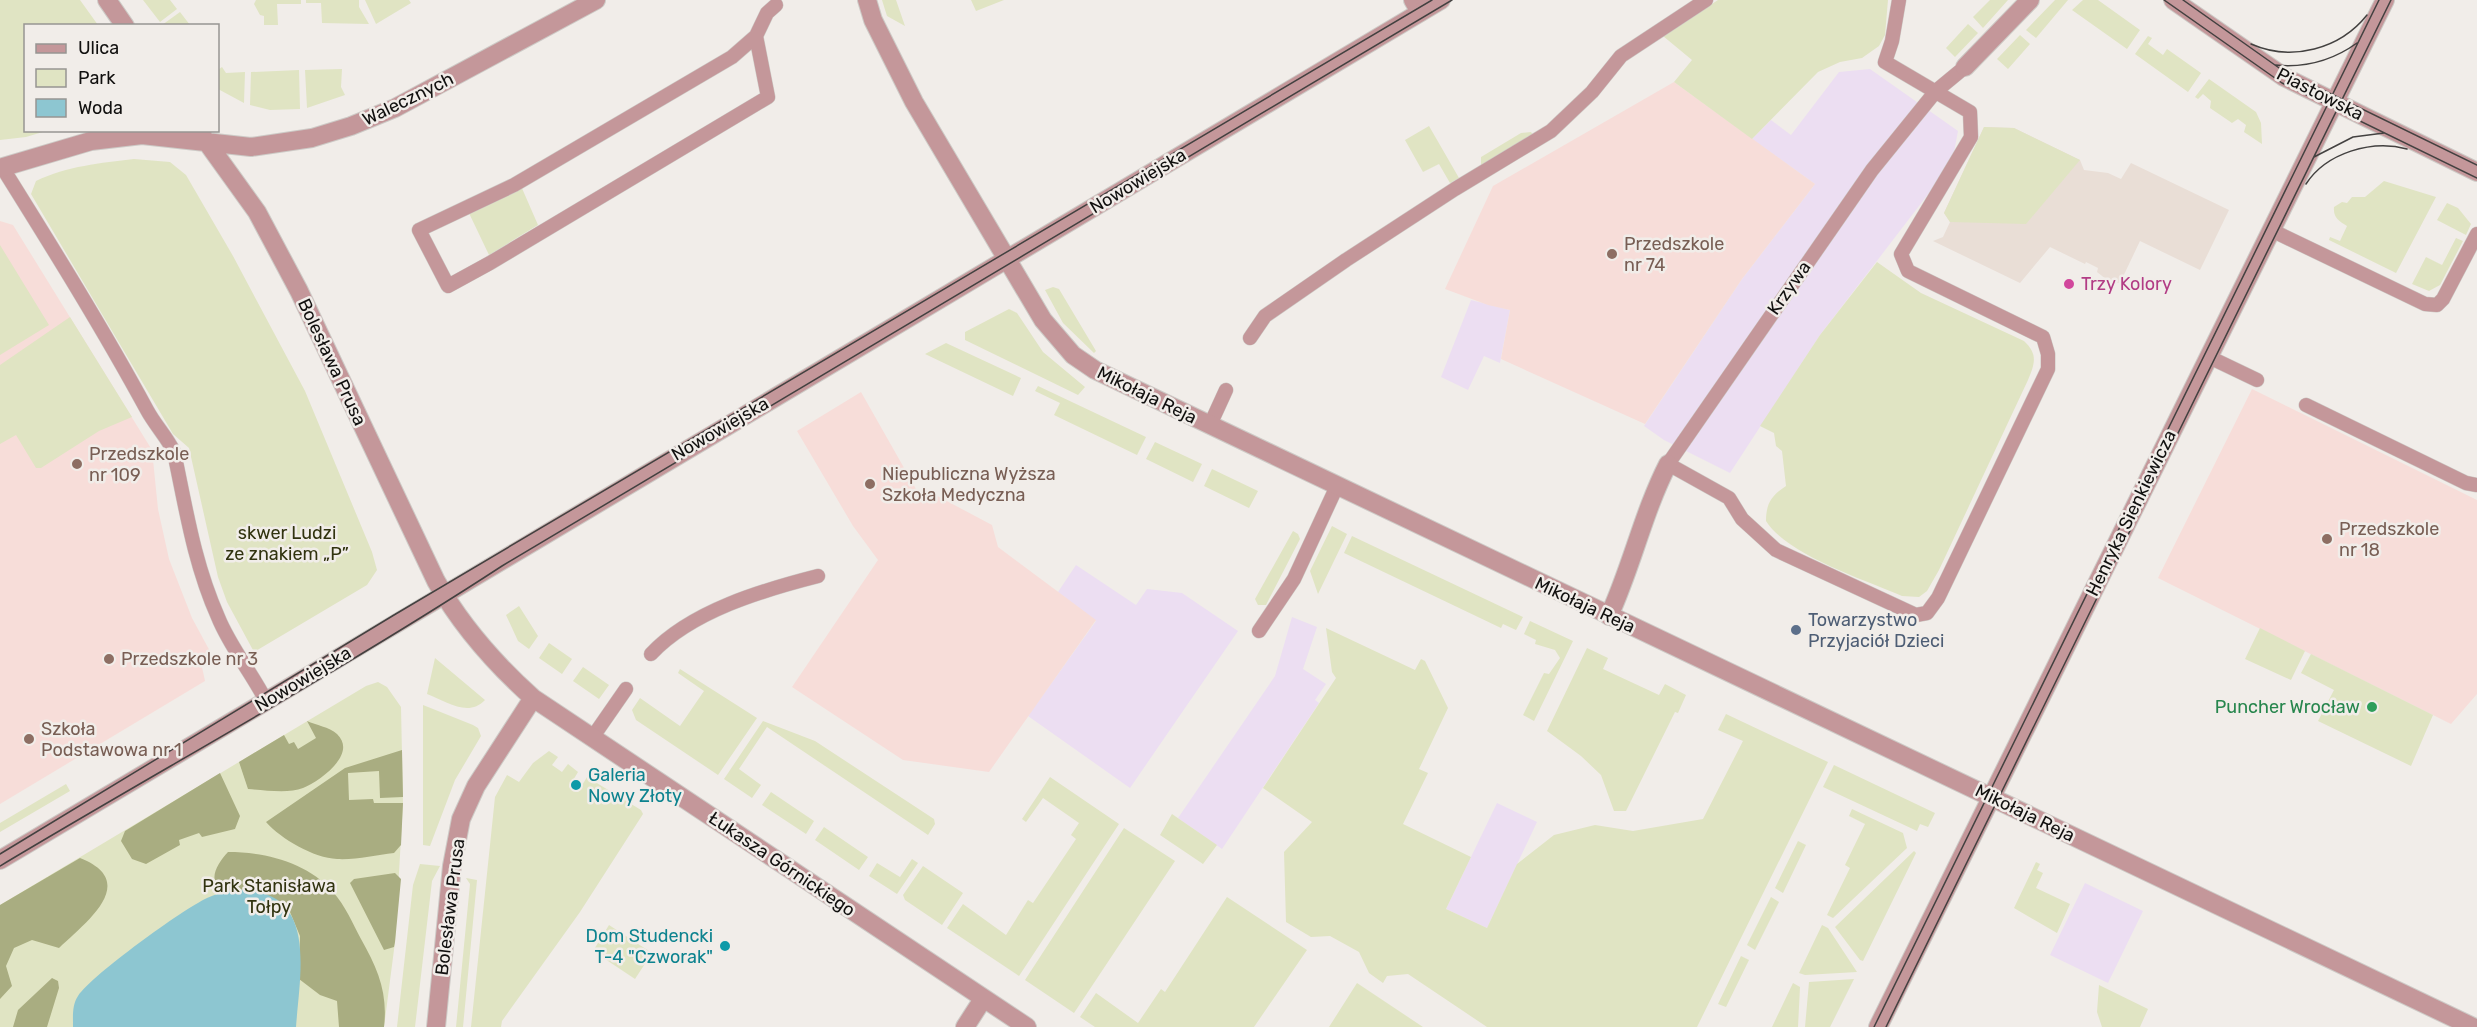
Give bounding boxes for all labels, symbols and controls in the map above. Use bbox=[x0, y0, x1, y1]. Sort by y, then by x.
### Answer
legend bbox=[24, 24, 219, 132]
text: Ulica bbox=[78, 37, 119, 59]
street label: Piastowska bbox=[2273, 63, 2367, 125]
text: Park bbox=[78, 67, 116, 89]
street label: Walecznych bbox=[359, 67, 457, 131]
text: Woda bbox=[78, 97, 123, 119]
street label: Nowowiejska bbox=[1086, 144, 1190, 218]
place label: Przedszkole nr 74 bbox=[1624, 233, 1724, 276]
marker: Przedszkole nr 74 bbox=[1605, 247, 1619, 261]
street label: Krzywa bbox=[1763, 257, 1815, 319]
place label: Trzy Kolory bbox=[2081, 273, 2172, 295]
marker: Trzy Kolory bbox=[2062, 277, 2076, 291]
street label: Bolesława Prusa bbox=[293, 295, 371, 429]
street label: Mikołaja Reja bbox=[1094, 361, 1200, 429]
street label: Nowowiejska bbox=[667, 392, 773, 466]
street label: Henryka Sienkiewicza bbox=[2081, 426, 2181, 600]
place label: Przedszkole nr 109 bbox=[89, 443, 189, 486]
marker: Przedszkole nr 109 bbox=[70, 457, 84, 471]
place label: Niepubliczna Wyższa Szkoła Medyczna bbox=[882, 463, 1056, 506]
marker: Niepubliczna Wyższa Szkoła Medyczna bbox=[863, 477, 877, 491]
place label: Przedszkole nr 18 bbox=[2339, 518, 2439, 561]
park label: skwer Ludzi ze znakiem „P” bbox=[225, 522, 349, 565]
marker: Przedszkole nr 18 bbox=[2320, 532, 2334, 546]
street label: Mikołaja Reja bbox=[1531, 572, 1639, 638]
place label: Towarzystwo Przyjaciół Dzieci bbox=[1808, 609, 1944, 652]
marker: Towarzystwo Przyjaciół Dzieci bbox=[1789, 623, 1803, 637]
street label: Nowowiejska bbox=[251, 642, 355, 716]
place label: Przedszkole nr 3 bbox=[121, 648, 258, 670]
marker: Przedszkole nr 3 bbox=[102, 652, 116, 666]
place label: Puncher Wrocław bbox=[2215, 696, 2360, 718]
marker: Puncher Wrocław bbox=[2365, 700, 2379, 714]
place label: Szkoła Podstawowa nr 1 bbox=[41, 718, 182, 761]
marker: Szkoła Podstawowa nr 1 bbox=[22, 732, 36, 746]
place label: Galeria Nowy Złoty bbox=[588, 764, 682, 807]
marker: Galeria Nowy Złoty bbox=[569, 778, 583, 792]
street label: Mikołaja Reja bbox=[1972, 779, 2078, 847]
street label: Łukasza Górnickiego bbox=[705, 807, 859, 921]
street label: Bolesława Prusa bbox=[431, 837, 469, 977]
park label: Park Stanisława Tołpy bbox=[202, 875, 336, 918]
place label: Dom Studencki T-4 "Czworak" bbox=[586, 925, 713, 968]
marker: Dom Studencki T-4 "Czworak" bbox=[718, 939, 732, 953]

